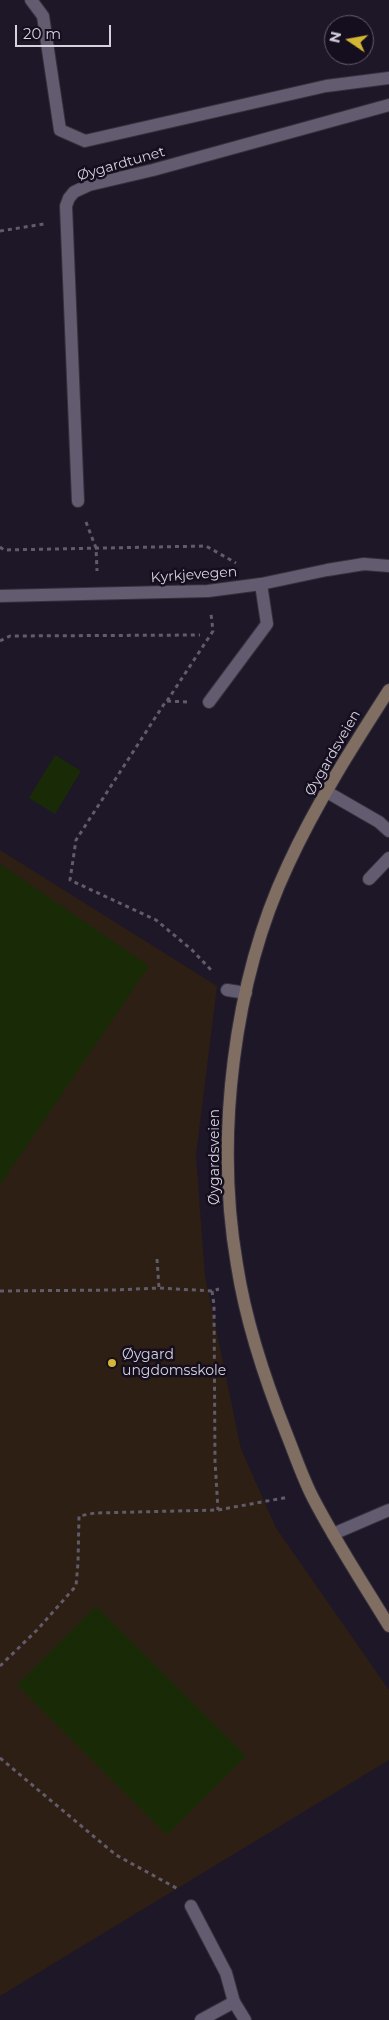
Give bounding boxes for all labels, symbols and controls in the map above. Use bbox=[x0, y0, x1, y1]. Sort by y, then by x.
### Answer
scale bar bbox=[18, 15, 114, 47]
north arrow bbox=[324, 15, 374, 65]
text: 20 m bbox=[23, 24, 61, 43]
text: N bbox=[325, 30, 345, 44]
street label: Øygardtunet bbox=[75, 143, 167, 185]
street label: Kyrkjevegen bbox=[150, 564, 238, 586]
street label: Øygardsveien bbox=[302, 707, 364, 799]
street label: Øygardsveien bbox=[207, 1109, 223, 1205]
place label: Øygard ungdomsskole bbox=[122, 1347, 226, 1380]
marker: Øygard ungdomsskole bbox=[106, 1357, 118, 1369]

